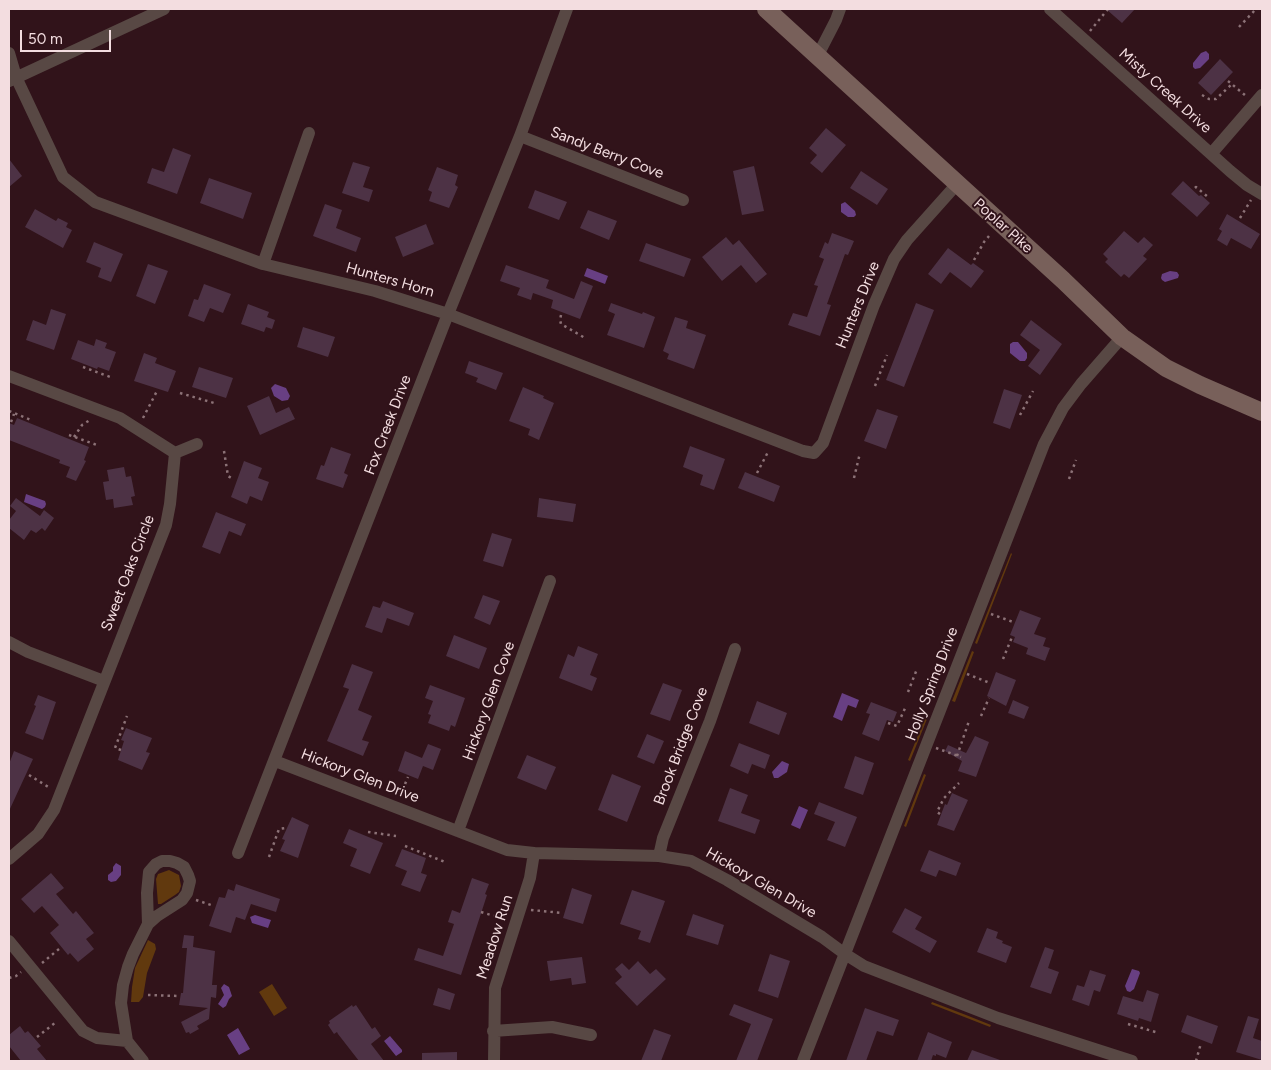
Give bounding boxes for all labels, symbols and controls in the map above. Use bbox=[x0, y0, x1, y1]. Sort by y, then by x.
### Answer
scale bar bbox=[22, 20, 114, 52]
text: 50 m bbox=[28, 30, 63, 48]
street label: Misty Creek Drive bbox=[1115, 45, 1215, 137]
street label: Sandy Berry Cove bbox=[548, 123, 666, 183]
street label: Poplar Pike bbox=[970, 195, 1036, 257]
street label: Hunters Horn bbox=[344, 259, 436, 301]
street label: Hunters Drive bbox=[832, 259, 884, 351]
street label: Fox Creek Drive bbox=[361, 373, 415, 477]
street label: Sweet Oaks Circle bbox=[98, 512, 158, 634]
street label: Holly Spring Drive bbox=[902, 625, 962, 743]
street label: Hickory Glen Cove bbox=[459, 639, 519, 763]
street label: Brook Bridge Cove bbox=[650, 684, 712, 808]
street label: Hickory Glen Drive bbox=[298, 745, 422, 807]
street label: Hickory Glen Drive bbox=[702, 844, 820, 922]
street label: Meadow Run bbox=[473, 893, 517, 981]

